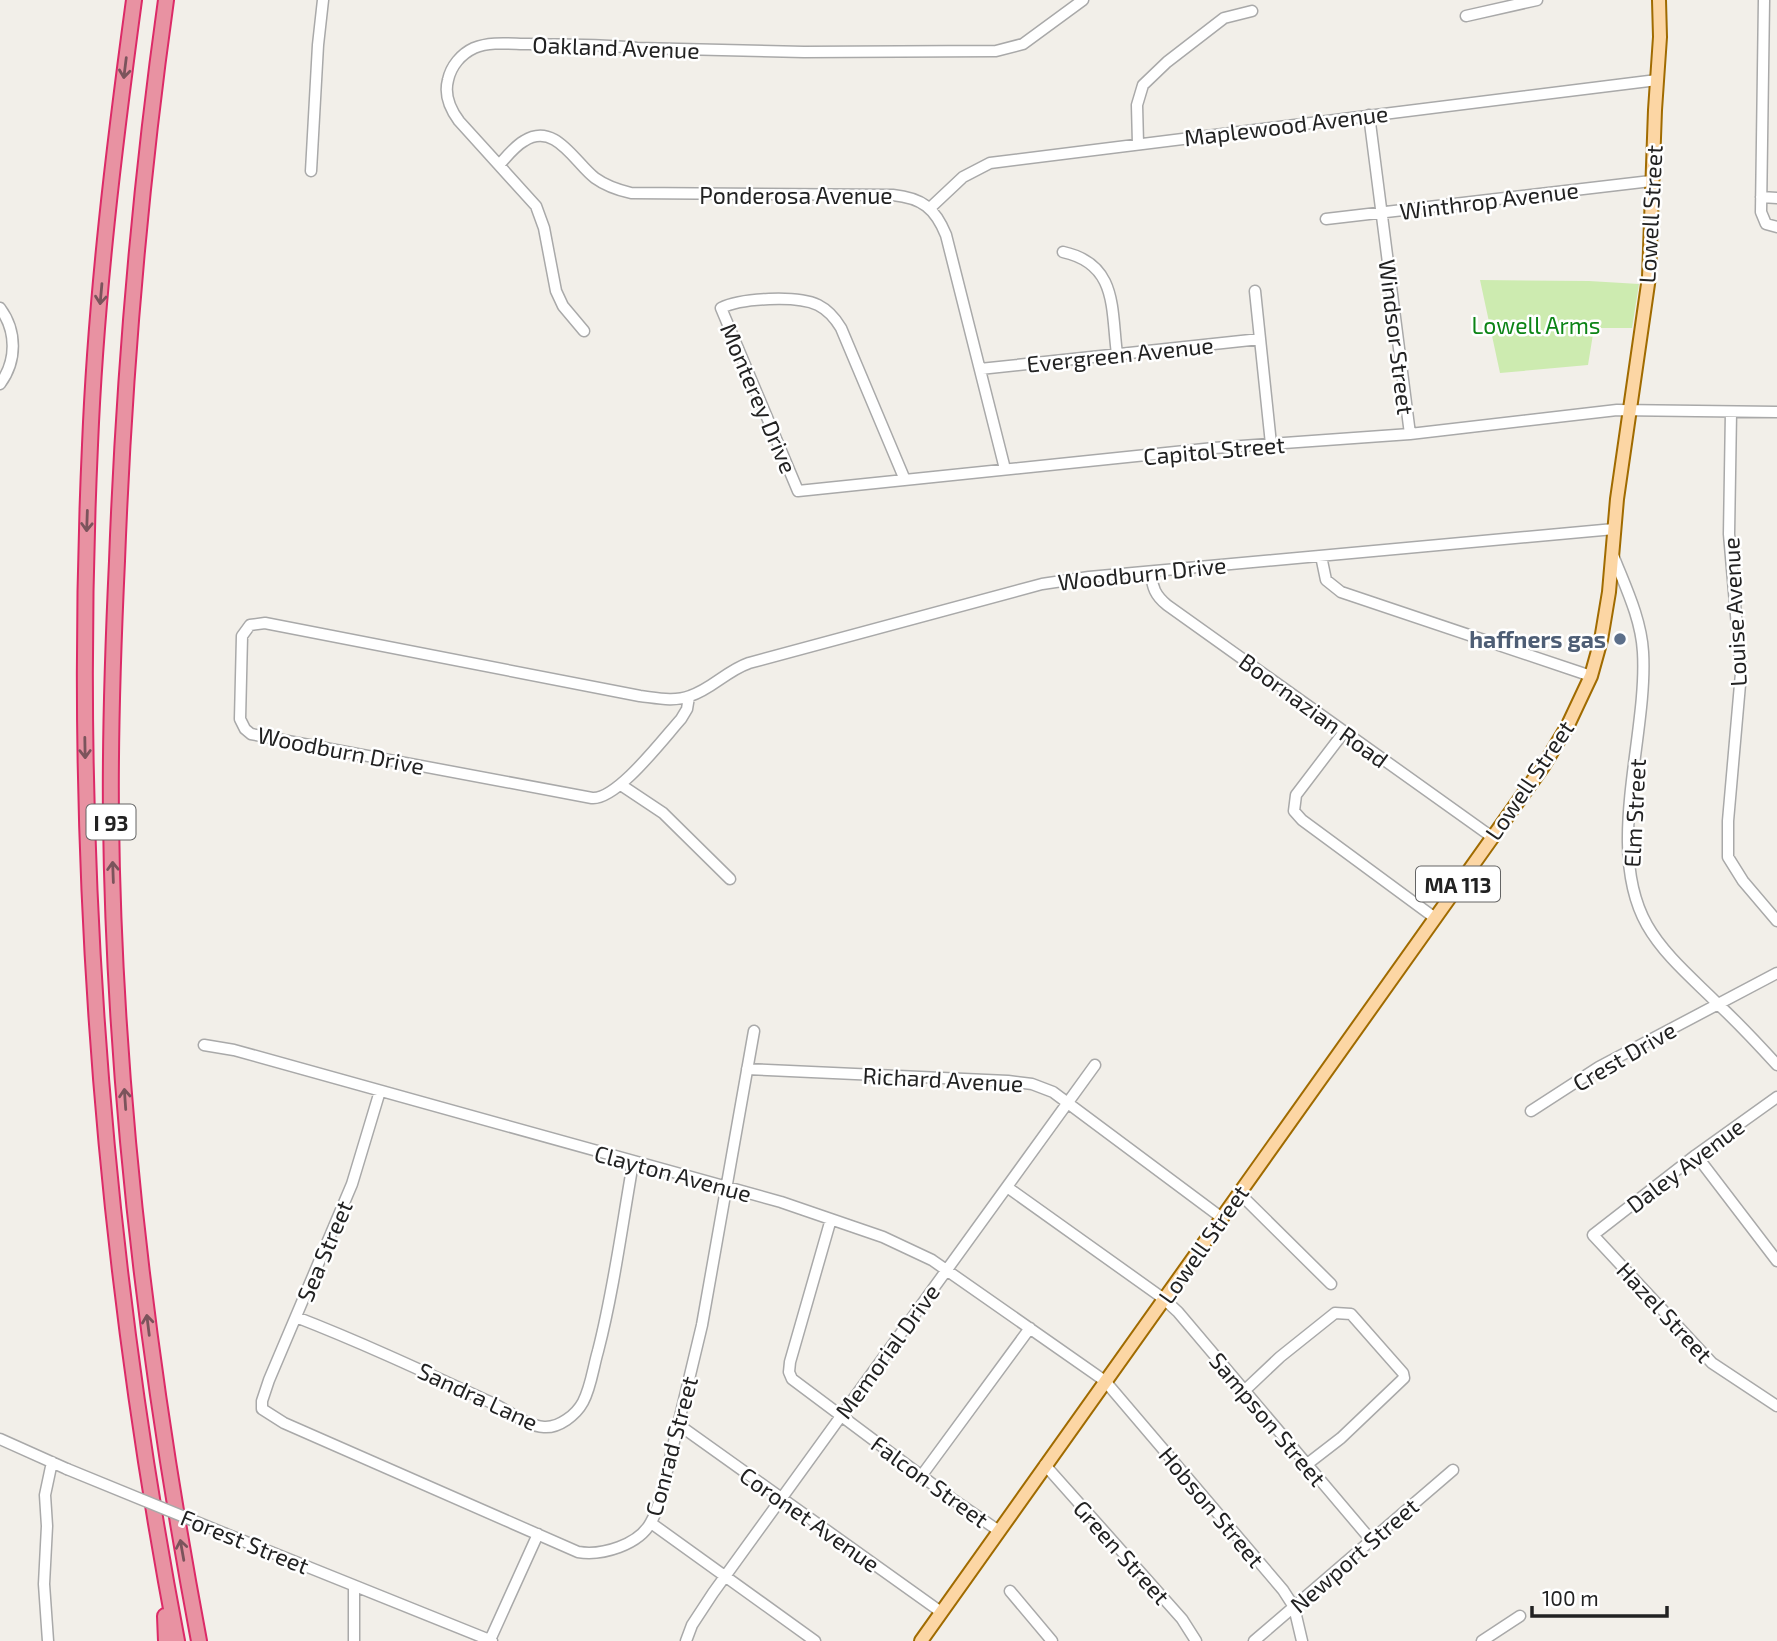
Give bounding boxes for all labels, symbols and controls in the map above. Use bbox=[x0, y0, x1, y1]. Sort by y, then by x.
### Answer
street label: Oakland Avenue bbox=[532, 30, 700, 64]
one-way arrow bbox=[119, 56, 132, 78]
street label: Maplewood Avenue bbox=[1182, 99, 1390, 151]
street label: Lowell Street bbox=[1632, 144, 1668, 284]
street label: Winthrop Avenue bbox=[1398, 175, 1580, 225]
street label: Ponderosa Avenue bbox=[699, 181, 893, 209]
street label: Windsor Street bbox=[1374, 258, 1420, 417]
one-way arrow bbox=[94, 282, 107, 305]
park label: Lowell Arms bbox=[1471, 311, 1601, 339]
street label: Monterey Drive bbox=[715, 319, 803, 477]
street label: Evergreen Avenue bbox=[1025, 330, 1215, 378]
street label: Capitol Street bbox=[1142, 430, 1286, 470]
one-way arrow bbox=[80, 509, 94, 532]
street label: Louise Avenue bbox=[1716, 537, 1752, 687]
street label: Woodburn Drive bbox=[1056, 550, 1228, 596]
place label: haffners gas bbox=[1469, 625, 1606, 653]
marker: haffners gas bbox=[1612, 631, 1628, 647]
street label: Boornazian Road bbox=[1234, 647, 1394, 773]
street label: Lowell Street bbox=[1479, 715, 1579, 845]
street label: Woodburn Drive bbox=[255, 720, 427, 780]
one-way arrow bbox=[78, 737, 92, 760]
street label: Elm Street bbox=[1617, 758, 1651, 868]
road number: I 93 bbox=[86, 804, 136, 840]
one-way arrow bbox=[106, 860, 119, 883]
road number: MA 113 bbox=[1416, 866, 1500, 902]
street label: Crest Drive bbox=[1567, 1015, 1681, 1097]
street label: Richard Avenue bbox=[862, 1061, 1024, 1097]
one-way arrow bbox=[118, 1088, 131, 1110]
street label: Daley Avenue bbox=[1621, 1112, 1749, 1218]
street label: Clayton Avenue bbox=[591, 1139, 755, 1207]
street label: Lowell Street bbox=[1152, 1179, 1254, 1309]
street label: Sea Street bbox=[290, 1196, 358, 1306]
street label: Hazel Street bbox=[1611, 1256, 1719, 1368]
street label: Memorial Drive bbox=[829, 1278, 945, 1424]
one-way arrow bbox=[142, 1314, 155, 1337]
street label: Sampson Street bbox=[1204, 1346, 1332, 1492]
street label: Sandra Lane bbox=[414, 1356, 542, 1436]
street label: Conrad Street bbox=[639, 1373, 703, 1519]
street label: Falcon Street bbox=[866, 1429, 994, 1533]
street label: Hobson Street bbox=[1153, 1441, 1271, 1573]
street label: Coronet Avenue bbox=[735, 1460, 885, 1578]
street label: Newport Street bbox=[1284, 1491, 1424, 1618]
street label: Green Street bbox=[1068, 1494, 1176, 1610]
street label: Forest Street bbox=[177, 1503, 313, 1580]
one-way arrow bbox=[175, 1539, 188, 1562]
scale bar bbox=[1532, 1574, 1667, 1618]
text: 100 m bbox=[1542, 1585, 1599, 1610]

